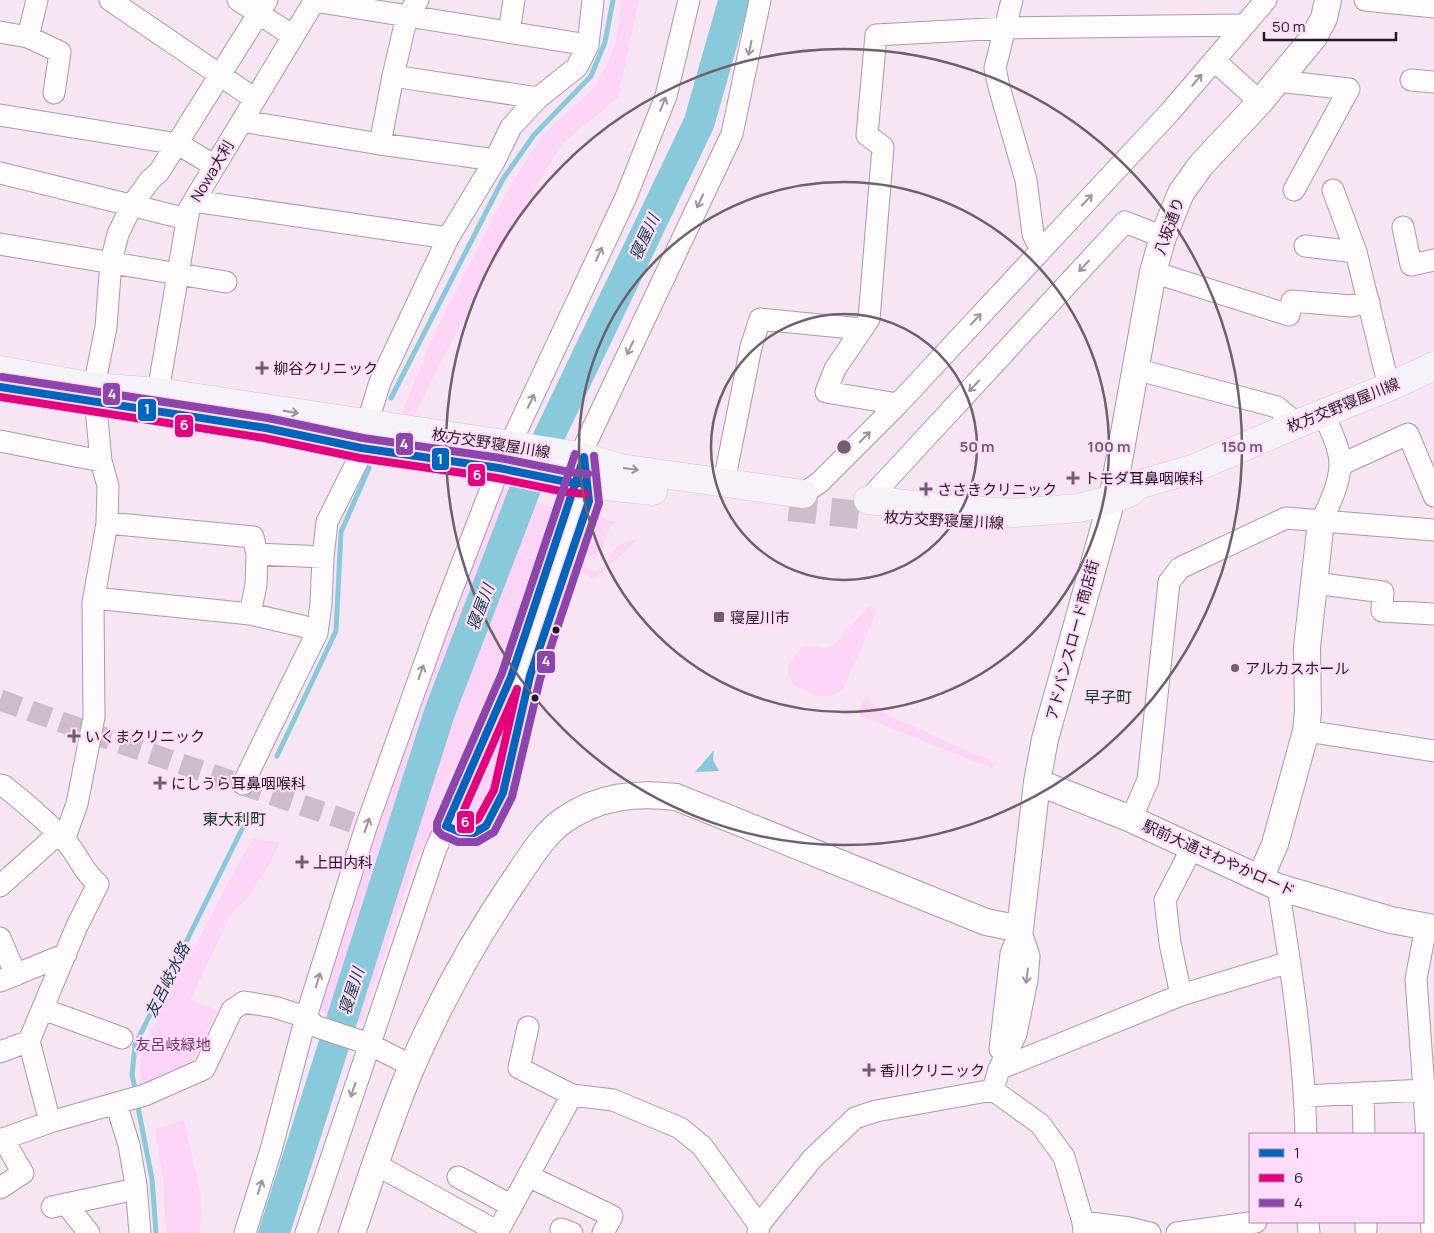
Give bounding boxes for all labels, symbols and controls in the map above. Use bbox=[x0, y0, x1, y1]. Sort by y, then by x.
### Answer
scale bar bbox=[1264, 10, 1396, 42]
text: 50 m bbox=[1272, 16, 1306, 37]
one-way arrow bbox=[745, 39, 755, 55]
one-way arrow bbox=[1191, 74, 1202, 87]
one-way arrow bbox=[659, 97, 668, 112]
street label: Nowa大利 bbox=[185, 136, 239, 206]
one-way arrow bbox=[695, 193, 705, 208]
one-way arrow bbox=[1081, 194, 1093, 207]
street label: 八坂通り bbox=[1149, 194, 1189, 258]
water label: 寝屋川 bbox=[624, 209, 665, 263]
one-way arrow bbox=[595, 247, 605, 262]
one-way arrow bbox=[1078, 260, 1090, 273]
one-way arrow bbox=[970, 313, 982, 326]
one-way arrow bbox=[625, 340, 635, 355]
place label: 柳谷クリニック bbox=[273, 358, 378, 379]
marker: 柳谷クリニック bbox=[255, 361, 269, 375]
street label: 枚方交野寝屋川線 bbox=[1283, 373, 1403, 437]
one-way arrow bbox=[968, 379, 980, 392]
line badge: 4 bbox=[102, 382, 121, 406]
text: 4 bbox=[108, 384, 116, 403]
one-way arrow bbox=[526, 394, 536, 409]
line badge: 1 bbox=[137, 398, 157, 422]
text: 1 bbox=[144, 399, 150, 418]
one-way arrow bbox=[282, 408, 298, 418]
line badge: 6 bbox=[174, 414, 194, 438]
text: 6 bbox=[180, 415, 188, 434]
street label: 枚方交野寝屋川線 bbox=[430, 423, 552, 463]
one-way arrow bbox=[858, 431, 871, 443]
line badge: 4 bbox=[395, 432, 414, 456]
text: 4 bbox=[400, 434, 408, 453]
text: 50 m bbox=[959, 436, 995, 457]
text: 100 m bbox=[1088, 436, 1130, 457]
text: 150 m bbox=[1221, 436, 1263, 457]
centre of rings bbox=[835, 438, 853, 456]
line badge: 1 bbox=[431, 447, 450, 471]
text: 1 bbox=[437, 449, 443, 468]
line badge: 6 bbox=[467, 463, 486, 487]
one-way arrow bbox=[623, 464, 639, 474]
text: 6 bbox=[473, 465, 481, 484]
place label: トモダ耳鼻咽喉科 bbox=[1084, 468, 1204, 489]
marker: トモダ耳鼻咽喉科 bbox=[1066, 471, 1080, 485]
place label: ささきクリニック bbox=[937, 479, 1057, 500]
marker: ささきクリニック bbox=[919, 482, 933, 496]
street label: 枚方交野寝屋川線 bbox=[884, 506, 1004, 534]
street label: アドバンスロード商店街 bbox=[1040, 557, 1104, 723]
water label: 寝屋川 bbox=[461, 579, 500, 633]
place label: 寝屋川市 bbox=[730, 607, 790, 628]
marker: 寝屋川市 bbox=[712, 610, 726, 624]
unlabelled marker bbox=[551, 625, 561, 635]
line badge: 4 bbox=[536, 650, 556, 674]
text: 4 bbox=[542, 651, 550, 670]
place label: アルカスホール bbox=[1245, 658, 1349, 679]
marker: アルカスホール bbox=[1229, 662, 1241, 674]
one-way arrow bbox=[417, 664, 427, 680]
district label: 早子町 bbox=[1084, 686, 1132, 708]
unlabelled marker bbox=[530, 693, 540, 703]
place label: いくまクリニック bbox=[85, 726, 205, 747]
marker: いくまクリニック bbox=[67, 729, 81, 743]
place label: にしうら耳鼻咽喉科 bbox=[171, 773, 306, 794]
marker: にしうら耳鼻咽喉科 bbox=[153, 776, 167, 790]
district label: 東大利町 bbox=[202, 808, 266, 830]
line badge: 6 bbox=[456, 810, 475, 834]
text: 6 bbox=[461, 812, 469, 831]
street label: 駅前大通さわやかロード bbox=[1139, 815, 1299, 901]
one-way arrow bbox=[363, 817, 372, 833]
place label: 上田内科 bbox=[313, 852, 373, 873]
marker: 上田内科 bbox=[295, 855, 309, 869]
water label: 友呂岐水路 bbox=[140, 937, 195, 1021]
water label: 寝屋川 bbox=[333, 963, 369, 1017]
one-way arrow bbox=[1022, 968, 1032, 984]
one-way arrow bbox=[314, 972, 324, 988]
park label: 友呂岐緑地 bbox=[135, 1034, 211, 1055]
place label: 香川クリニック bbox=[880, 1060, 985, 1081]
marker: 香川クリニック bbox=[862, 1063, 876, 1077]
one-way arrow bbox=[348, 1082, 358, 1098]
legend bbox=[1249, 1133, 1424, 1223]
text: 1 bbox=[1294, 1142, 1300, 1163]
text: 6 bbox=[1294, 1167, 1303, 1188]
one-way arrow bbox=[255, 1179, 265, 1195]
text: 4 bbox=[1294, 1192, 1303, 1213]

